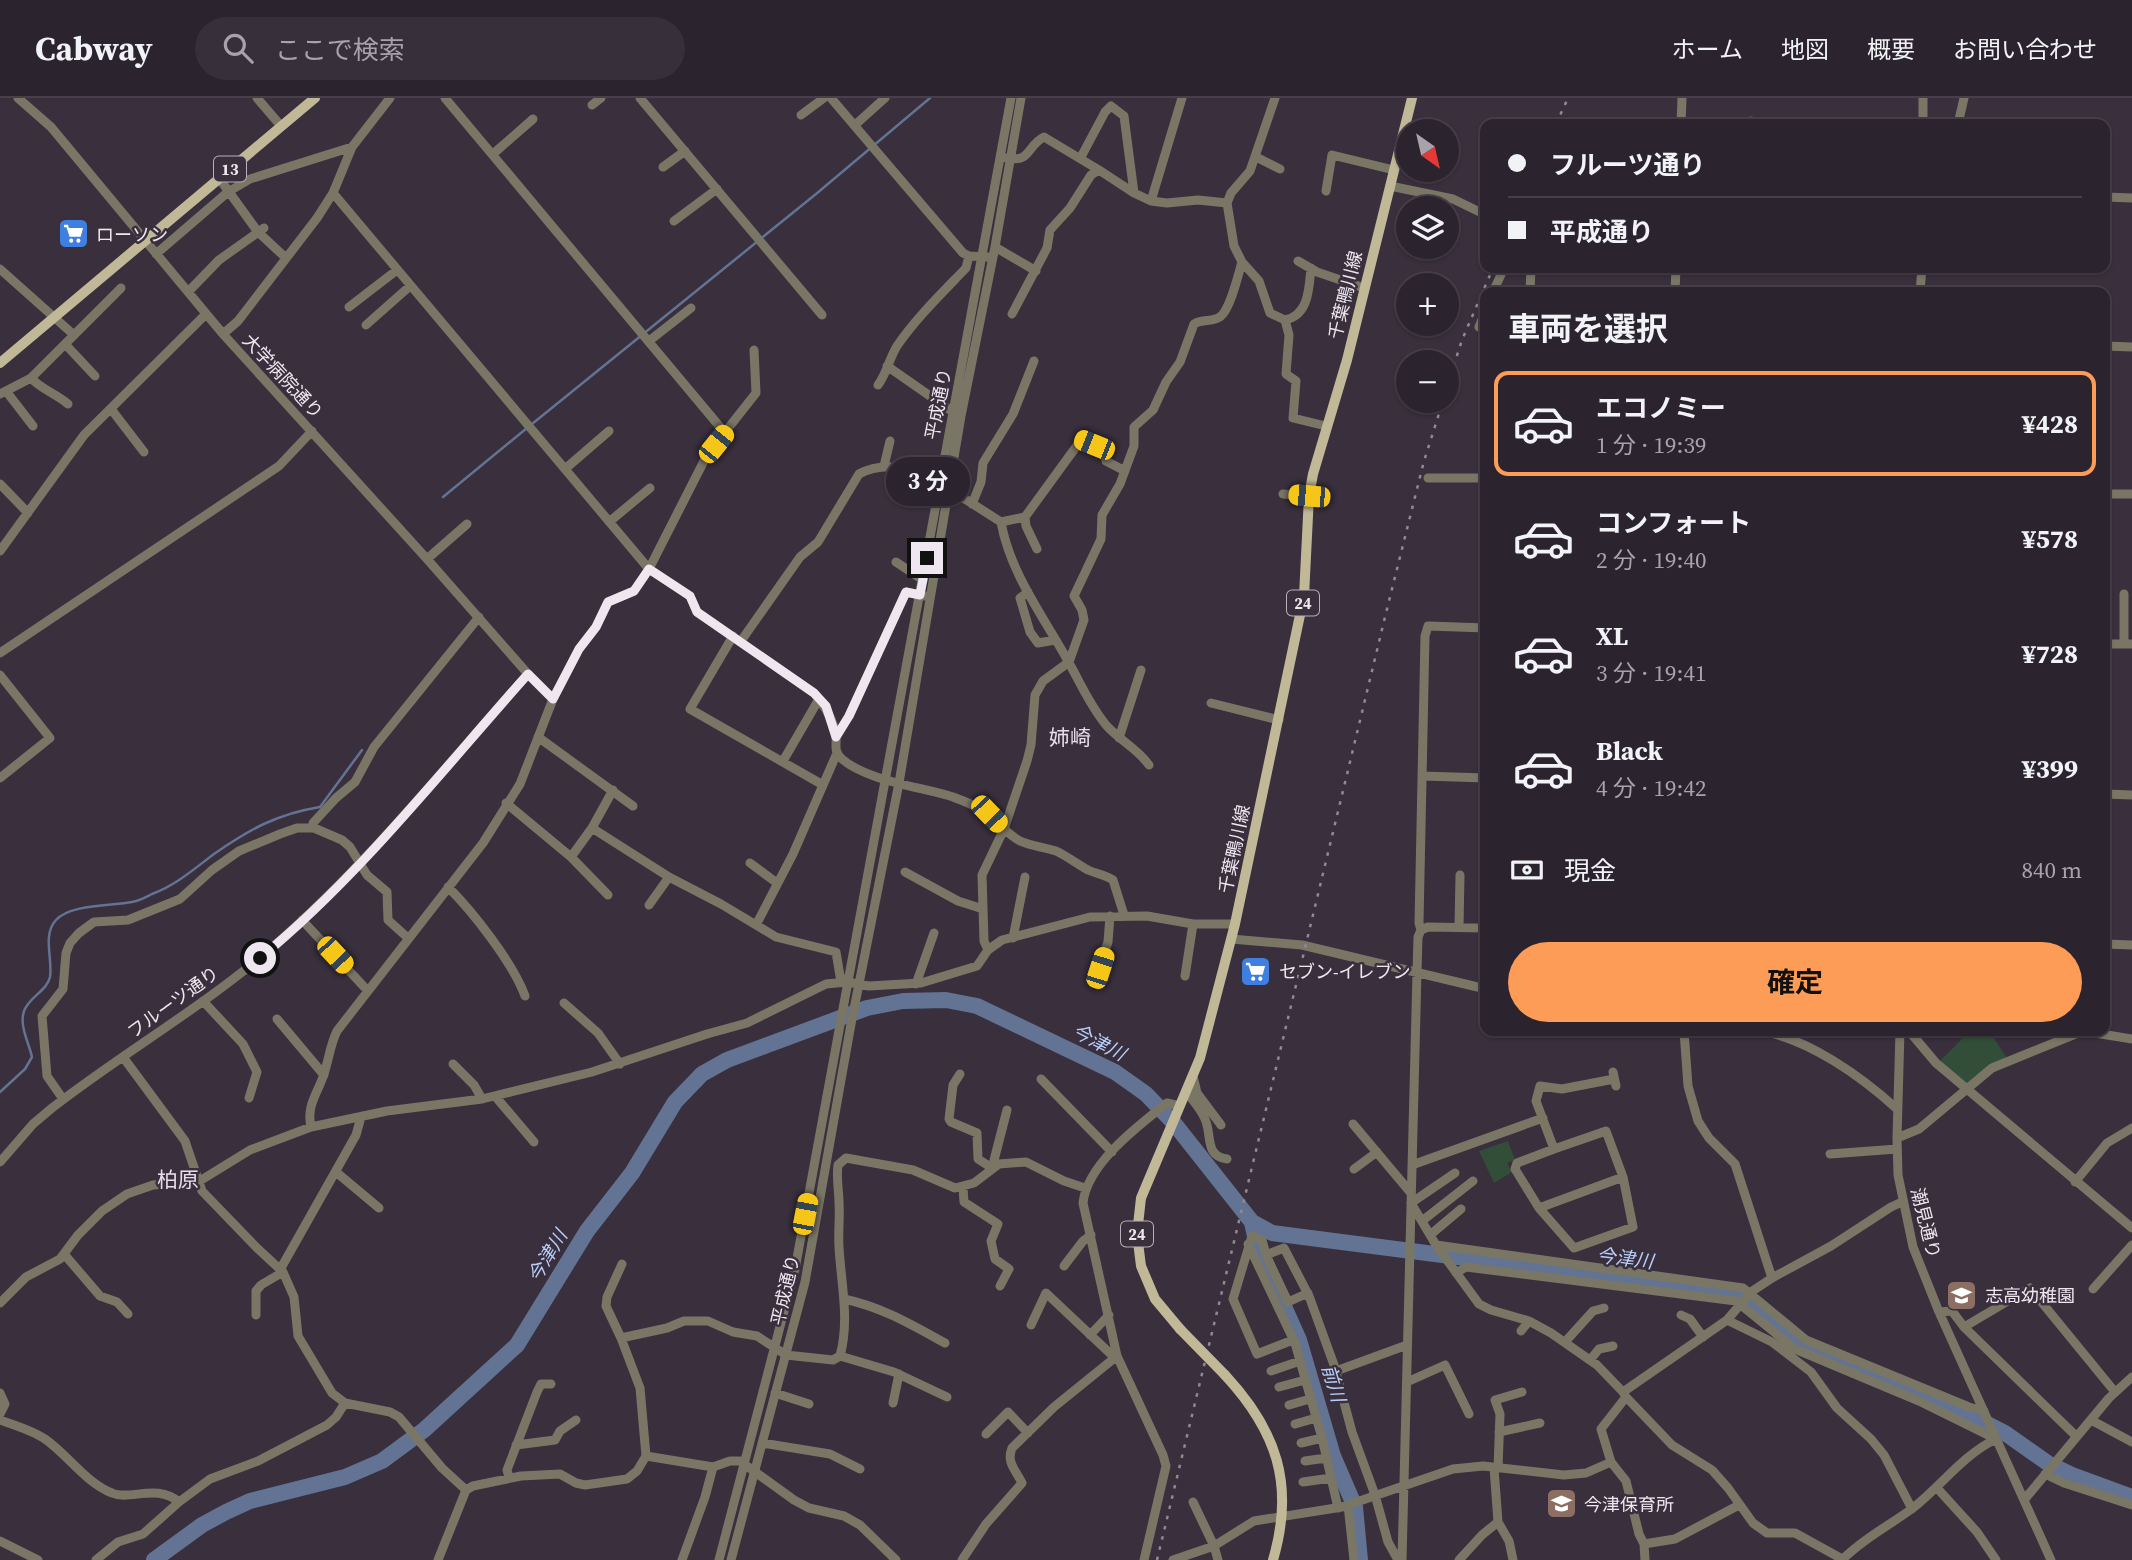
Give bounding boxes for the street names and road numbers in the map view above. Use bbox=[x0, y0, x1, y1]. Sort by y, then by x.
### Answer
road number: 13 bbox=[214, 156, 246, 181]
street label: 千葉鴨川線 bbox=[1322, 248, 1368, 342]
street label: 大学病院通り bbox=[237, 328, 329, 424]
street label: 平成通り bbox=[919, 366, 957, 442]
road number: 24 bbox=[1287, 590, 1319, 616]
street label: 千葉鴨川線 bbox=[1212, 802, 1256, 896]
street label: フルーツ通り bbox=[122, 960, 224, 1044]
street label: 潮見通り bbox=[1905, 1185, 1947, 1261]
road number: 24 bbox=[1121, 1222, 1153, 1246]
street label: 平成通り bbox=[765, 1252, 805, 1328]

